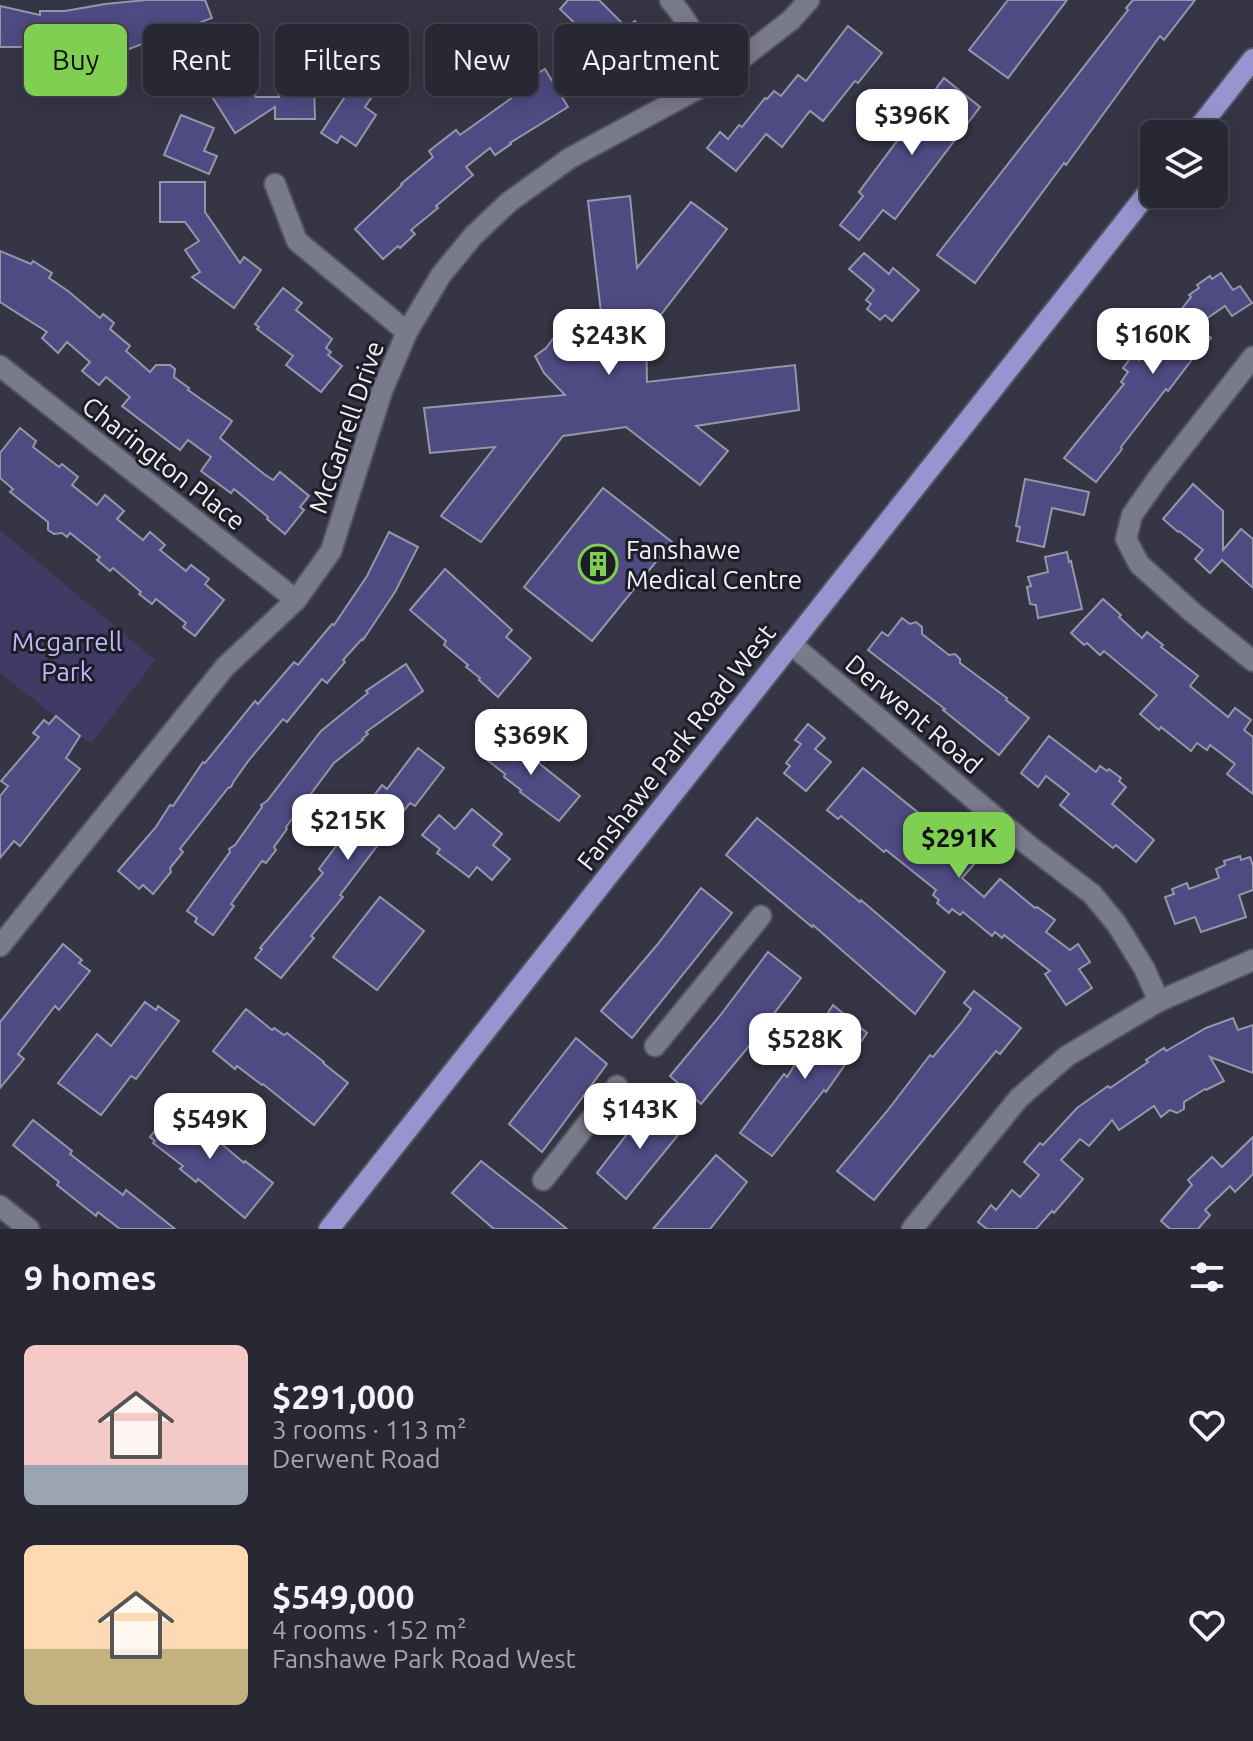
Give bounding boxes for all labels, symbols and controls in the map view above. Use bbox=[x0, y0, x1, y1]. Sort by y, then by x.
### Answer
chip: Buy bbox=[24, 24, 127, 96]
chip: Rent bbox=[143, 24, 259, 96]
chip: Filters bbox=[275, 24, 409, 96]
chip: New bbox=[425, 24, 538, 96]
chip: Apartment bbox=[554, 24, 748, 96]
pin: $396K bbox=[856, 89, 968, 157]
text: $396K bbox=[874, 100, 950, 129]
map controls bbox=[1140, 120, 1228, 208]
button: layers bbox=[1140, 120, 1228, 208]
pin: $160K bbox=[1097, 308, 1209, 376]
pin: $243K bbox=[553, 309, 665, 377]
text: $160K bbox=[1115, 319, 1191, 348]
text: $243K bbox=[571, 320, 647, 349]
street label: McGarrell Drive bbox=[303, 337, 389, 517]
street label: Charington Place bbox=[77, 390, 251, 536]
place label: Fanshawe Medical Centre bbox=[626, 535, 802, 594]
building icon: Fanshawe Medical Centre bbox=[577, 543, 619, 585]
street label: Fanshawe Park Road West bbox=[571, 618, 781, 876]
park label: Mcgarrell Park bbox=[12, 627, 122, 686]
street label: Derwent Road bbox=[840, 649, 988, 779]
pin: $369K bbox=[475, 709, 587, 777]
text: $369K bbox=[493, 720, 569, 749]
pin: $215K bbox=[292, 794, 404, 862]
text: $215K bbox=[310, 805, 386, 834]
pin: $291K bbox=[903, 812, 1015, 880]
text: $291K bbox=[921, 823, 997, 852]
pin: $528K bbox=[749, 1013, 861, 1081]
text: $528K bbox=[767, 1024, 843, 1053]
pin: $143K bbox=[584, 1083, 696, 1151]
pin: $549K bbox=[154, 1093, 266, 1161]
text: $143K bbox=[602, 1094, 678, 1123]
text: $549K bbox=[172, 1104, 248, 1133]
icon: filters bbox=[1185, 1255, 1229, 1299]
text: 9 homes bbox=[24, 1258, 157, 1296]
icon: home bbox=[88, 1377, 184, 1473]
text: $291,000 bbox=[272, 1377, 415, 1415]
icon: heart bbox=[1185, 1403, 1229, 1447]
text: 3 rooms · 113 m² bbox=[272, 1415, 467, 1444]
text: Derwent Road bbox=[272, 1444, 441, 1473]
icon: home bbox=[88, 1577, 184, 1673]
text: $549,000 bbox=[272, 1577, 415, 1615]
icon: heart bbox=[1185, 1603, 1229, 1647]
text: 4 rooms · 152 m² bbox=[272, 1615, 467, 1644]
text: Fanshawe Park Road West bbox=[272, 1644, 576, 1673]

